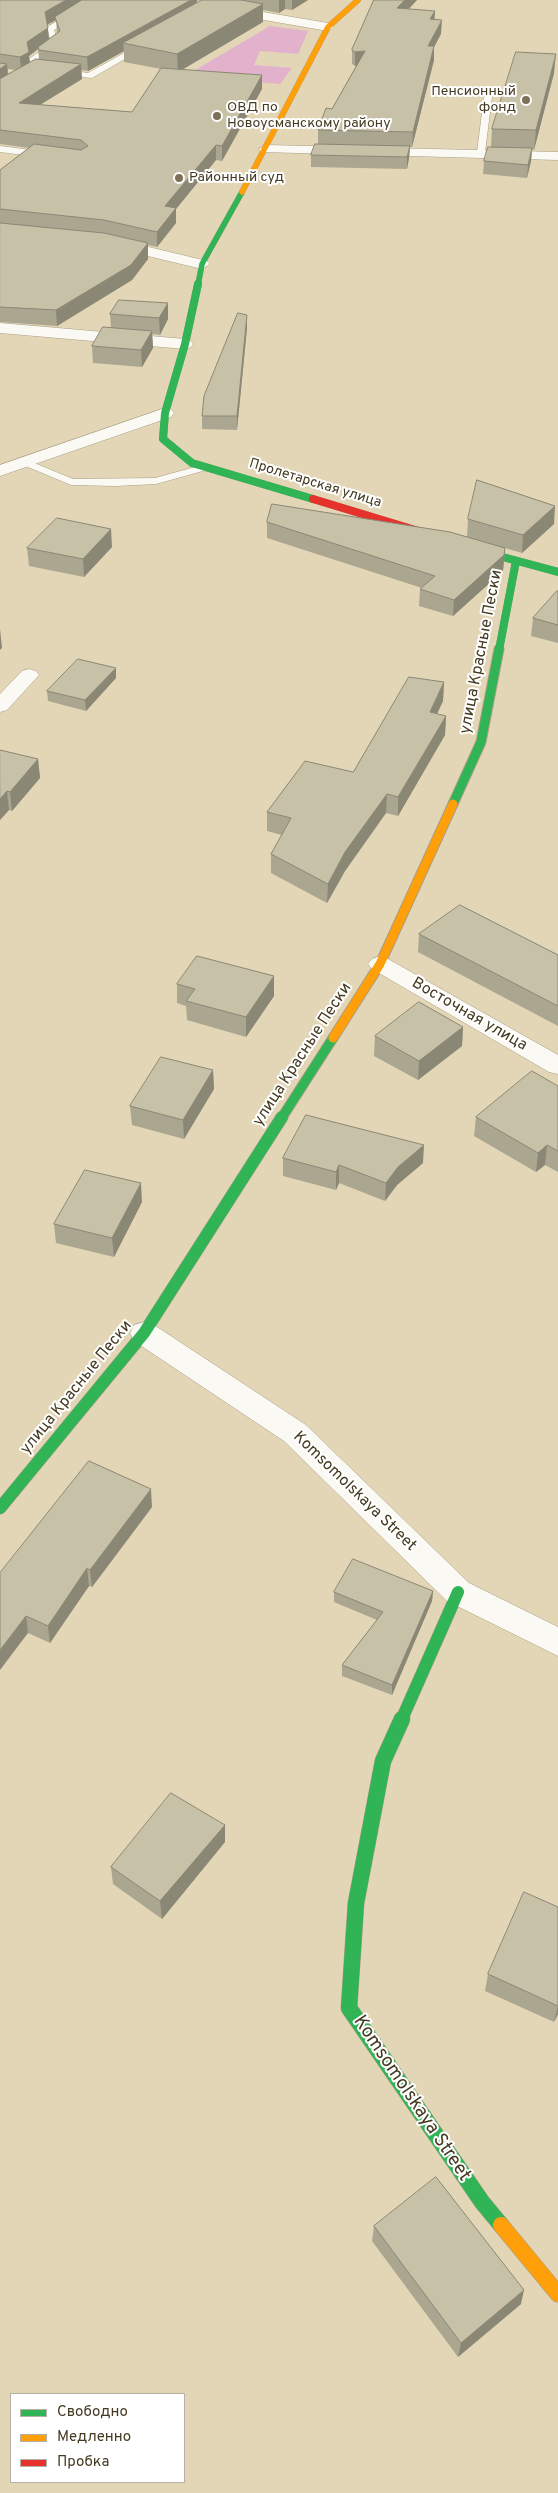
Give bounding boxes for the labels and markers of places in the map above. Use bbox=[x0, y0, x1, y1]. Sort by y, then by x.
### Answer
place label: Пенсионный фонд bbox=[431, 84, 516, 116]
marker: Пенсионный фонд bbox=[520, 94, 532, 106]
place label: ОВД по Новоусманскому району bbox=[227, 100, 391, 132]
marker: ОВД по Новоусманскому району bbox=[211, 110, 223, 122]
place label: Районный суд bbox=[189, 170, 284, 186]
marker: Районный суд bbox=[173, 172, 185, 184]

